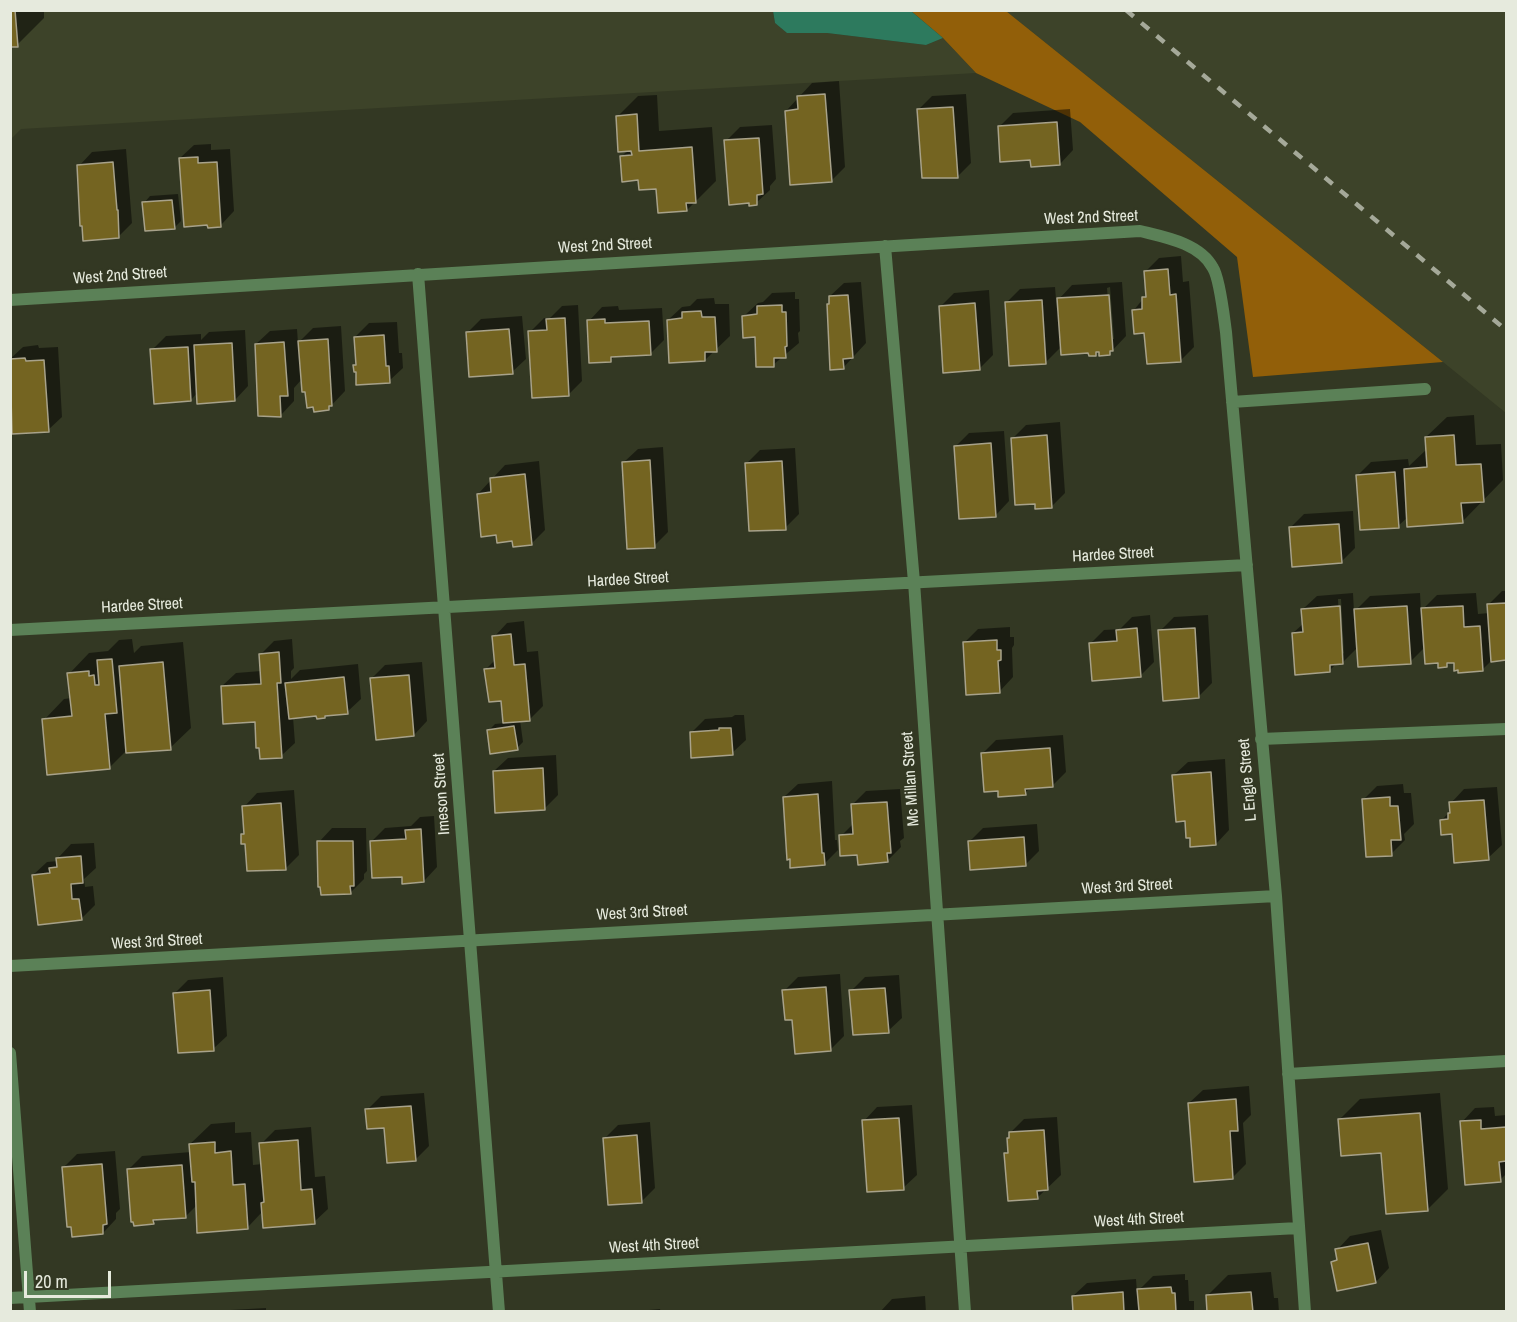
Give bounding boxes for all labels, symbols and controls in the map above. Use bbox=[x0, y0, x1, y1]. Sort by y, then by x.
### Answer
street label: West 2nd Street bbox=[1044, 207, 1138, 229]
street label: West 2nd Street bbox=[558, 234, 652, 258]
street label: West 2nd Street bbox=[73, 263, 167, 289]
street label: Hardee Street bbox=[1072, 543, 1154, 567]
street label: Hardee Street bbox=[587, 568, 669, 592]
street label: Hardee Street bbox=[101, 594, 183, 618]
street label: Mc Millan Street bbox=[898, 731, 924, 827]
street label: L Engle Street bbox=[1235, 738, 1261, 822]
street label: Imeson Street bbox=[430, 753, 454, 835]
street label: West 3rd Street bbox=[1081, 875, 1173, 899]
street label: West 3rd Street bbox=[596, 901, 688, 925]
street label: West 3rd Street bbox=[111, 930, 203, 954]
street label: West 4th Street bbox=[1093, 1208, 1185, 1232]
street label: West 4th Street bbox=[608, 1234, 700, 1258]
scale bar bbox=[27, 1259, 114, 1297]
text: 20 m bbox=[35, 1269, 68, 1294]

